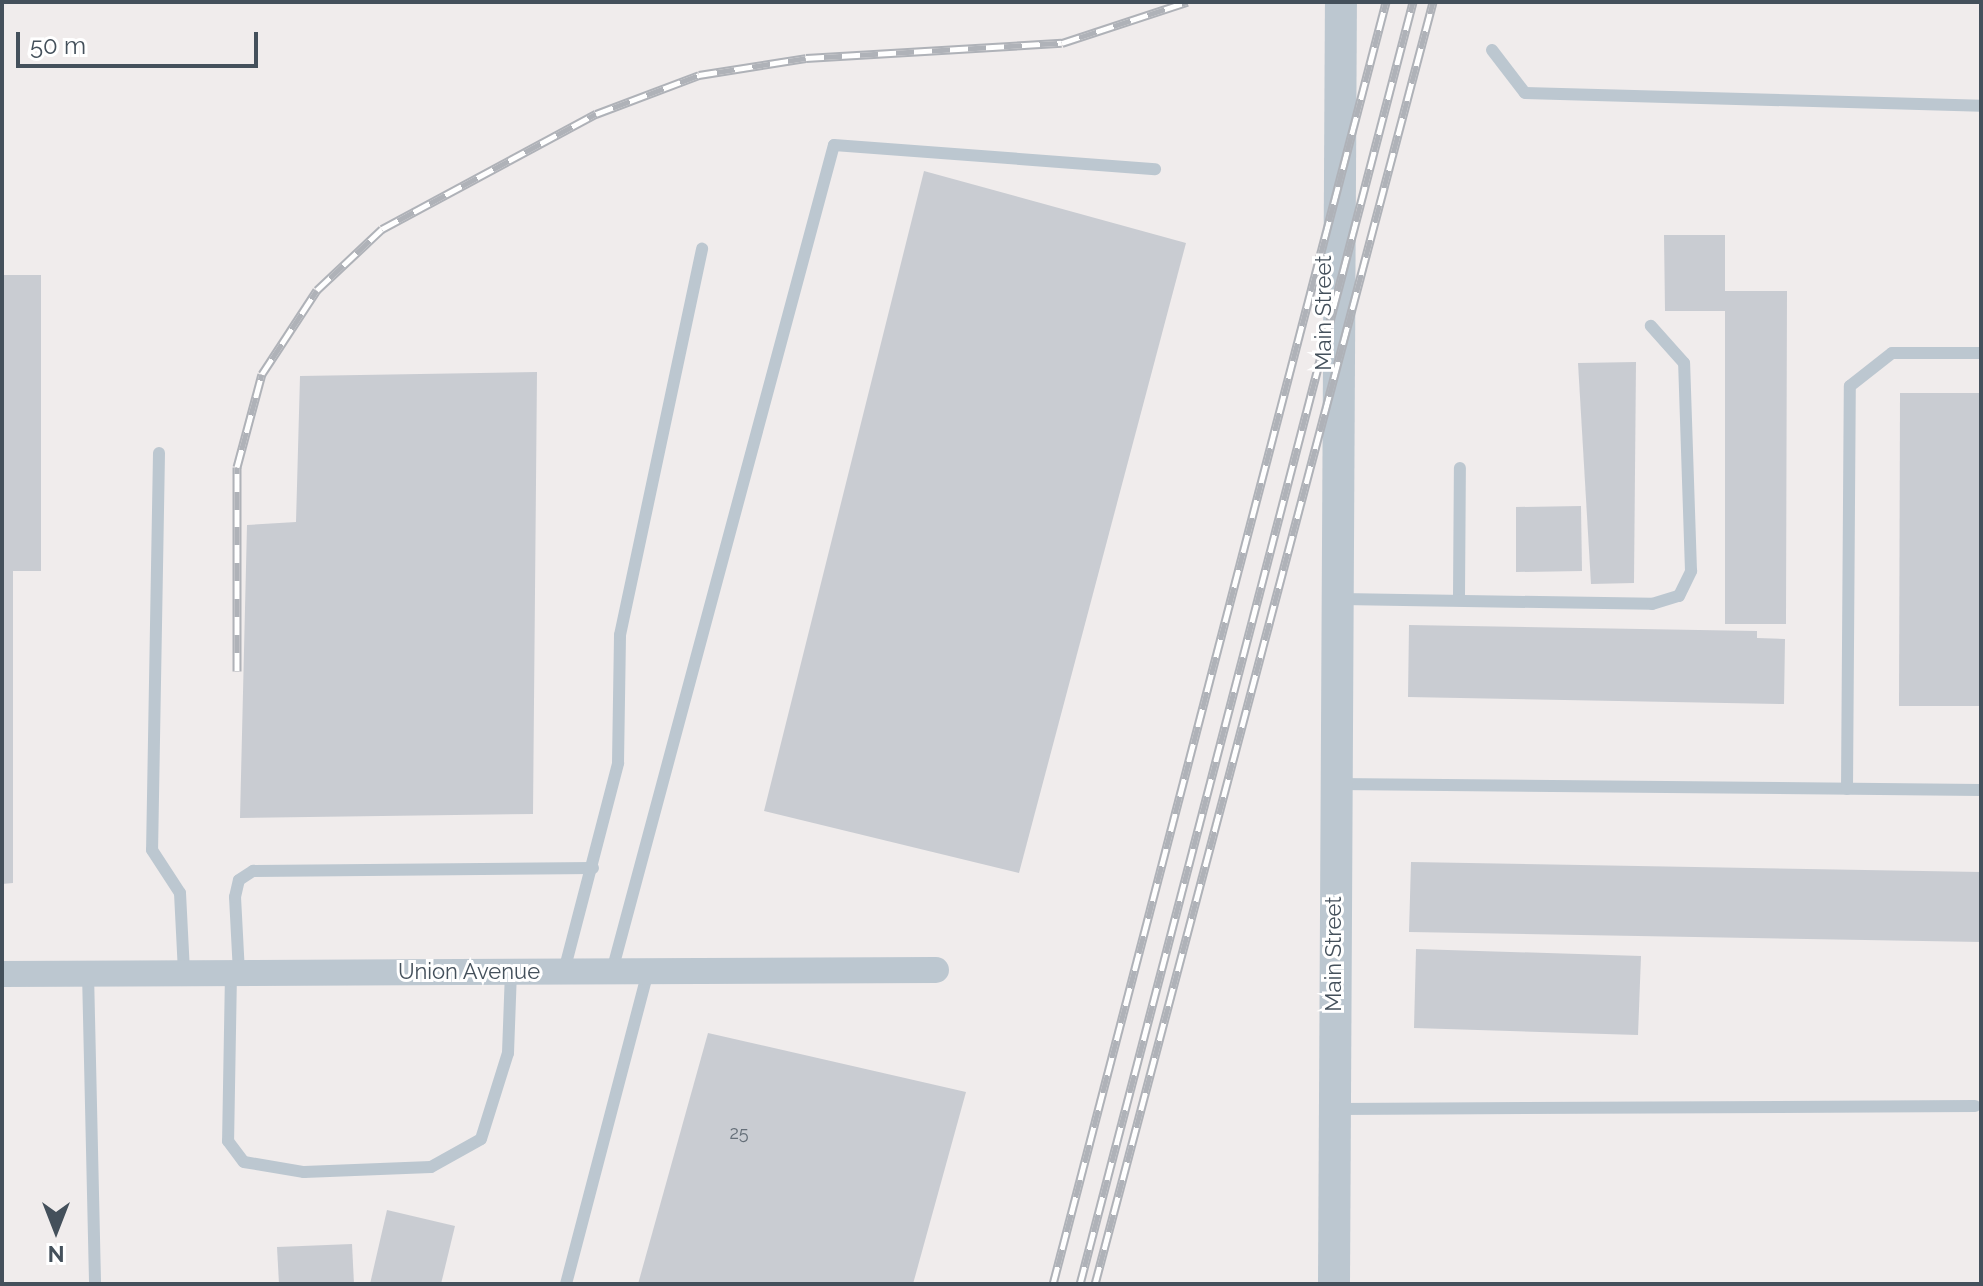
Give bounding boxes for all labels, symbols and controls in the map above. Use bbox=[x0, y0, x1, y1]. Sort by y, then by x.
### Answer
scale bar bbox=[20, 16, 262, 66]
text: 50 m bbox=[30, 31, 86, 60]
street label: Main Street bbox=[1311, 255, 1337, 371]
street label: Main Street bbox=[1321, 896, 1347, 1012]
street label: Union Avenue bbox=[398, 959, 540, 985]
house number: 25 bbox=[729, 1122, 749, 1144]
north arrow bbox=[16, 1190, 96, 1270]
text: N bbox=[48, 1241, 64, 1267]

